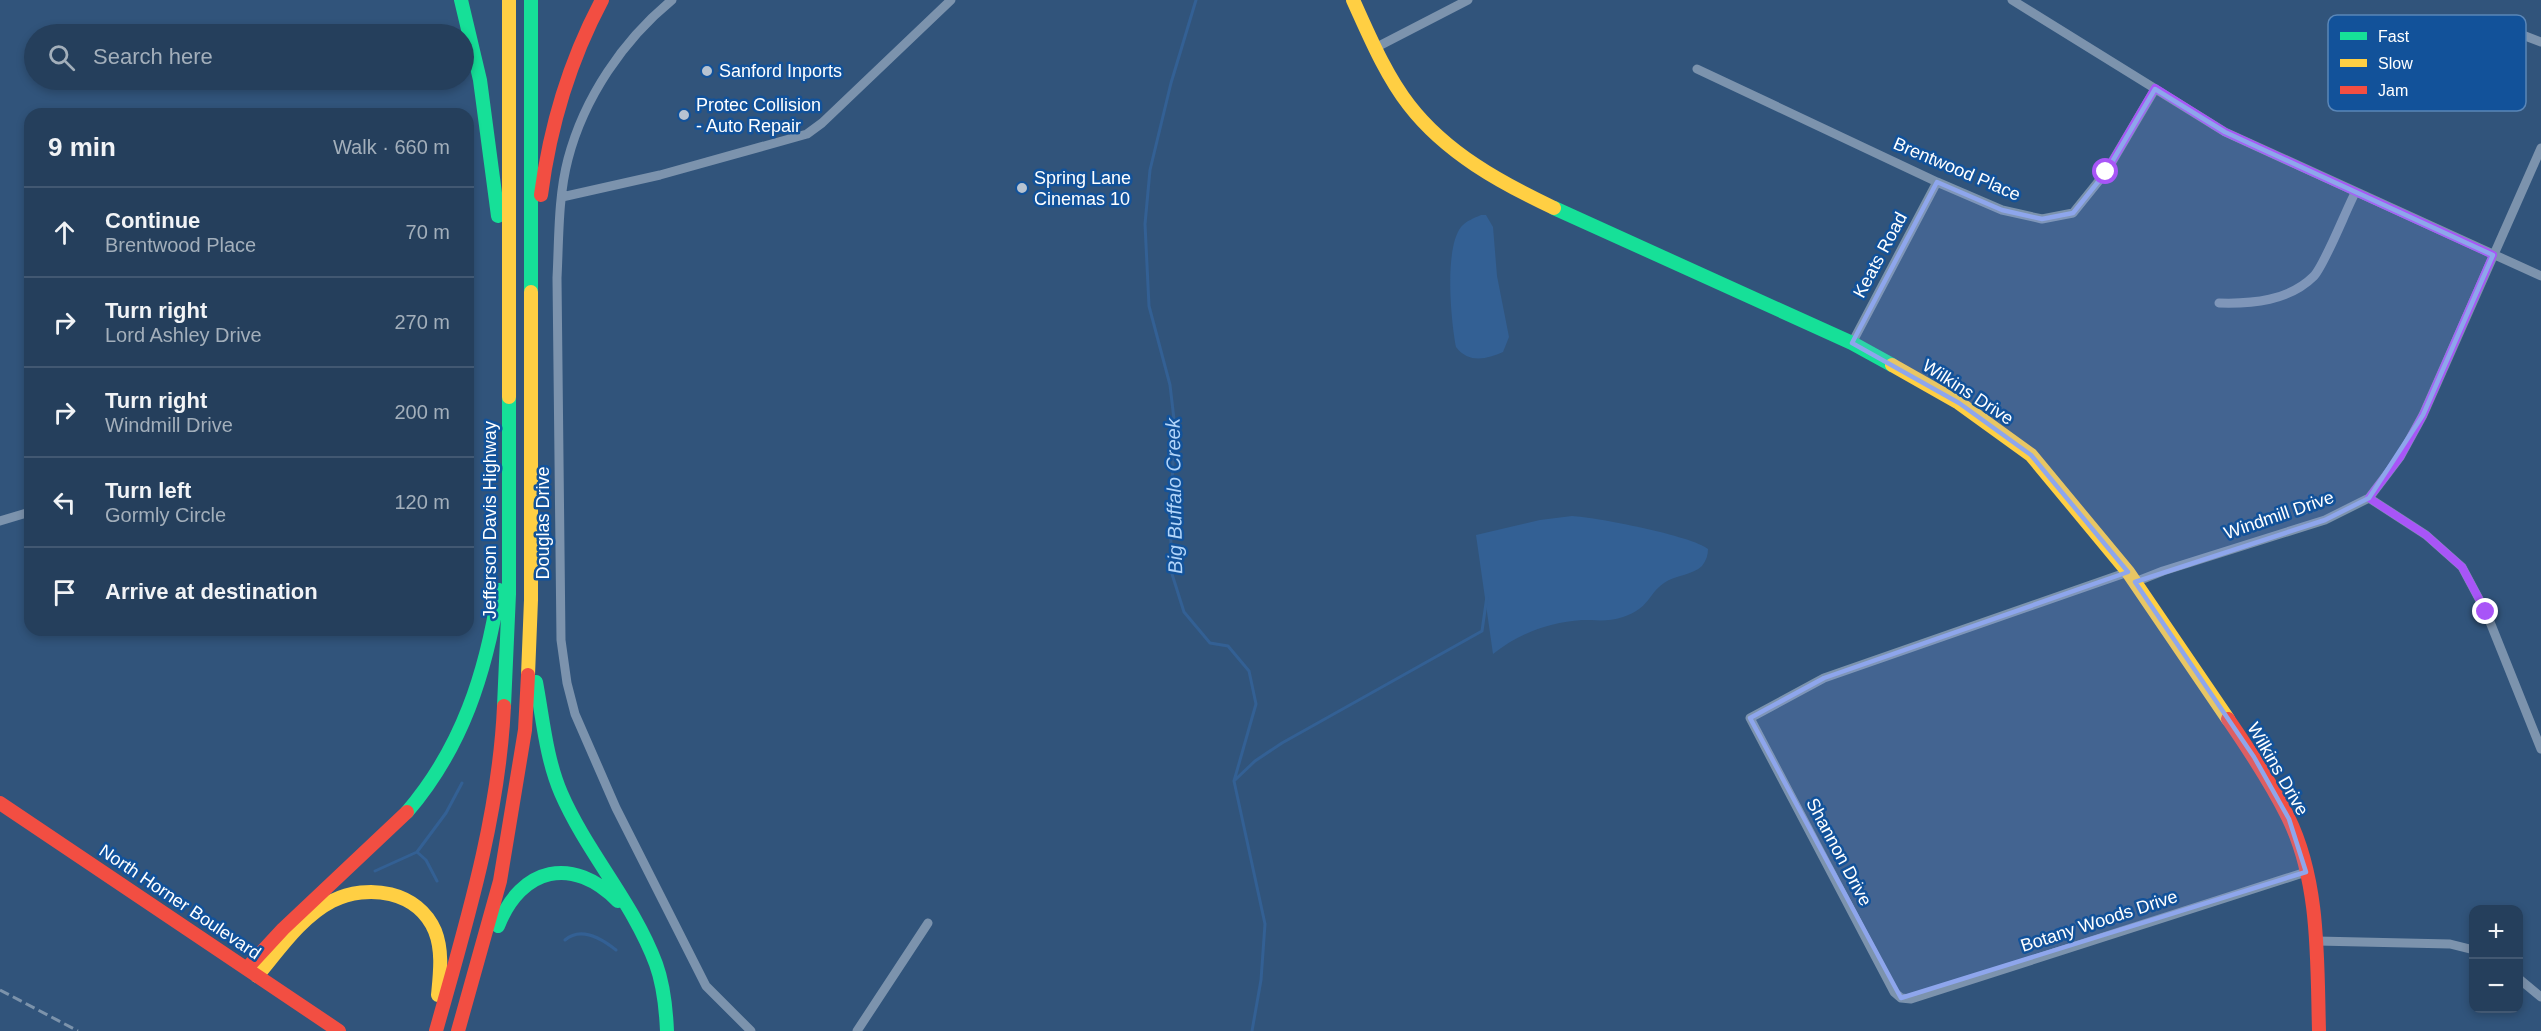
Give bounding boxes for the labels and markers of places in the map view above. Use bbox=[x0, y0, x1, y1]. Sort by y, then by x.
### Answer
place label: Sanford Inports bbox=[719, 61, 842, 81]
marker: Sanford Inports bbox=[700, 64, 714, 78]
place label: Protec Collision - Auto Repair bbox=[696, 95, 821, 136]
marker: Protec Collision - Auto Repair bbox=[677, 108, 691, 122]
place label: Spring Lane Cinemas 10 bbox=[1034, 168, 1131, 209]
marker: Spring Lane Cinemas 10 bbox=[1015, 181, 1029, 195]

